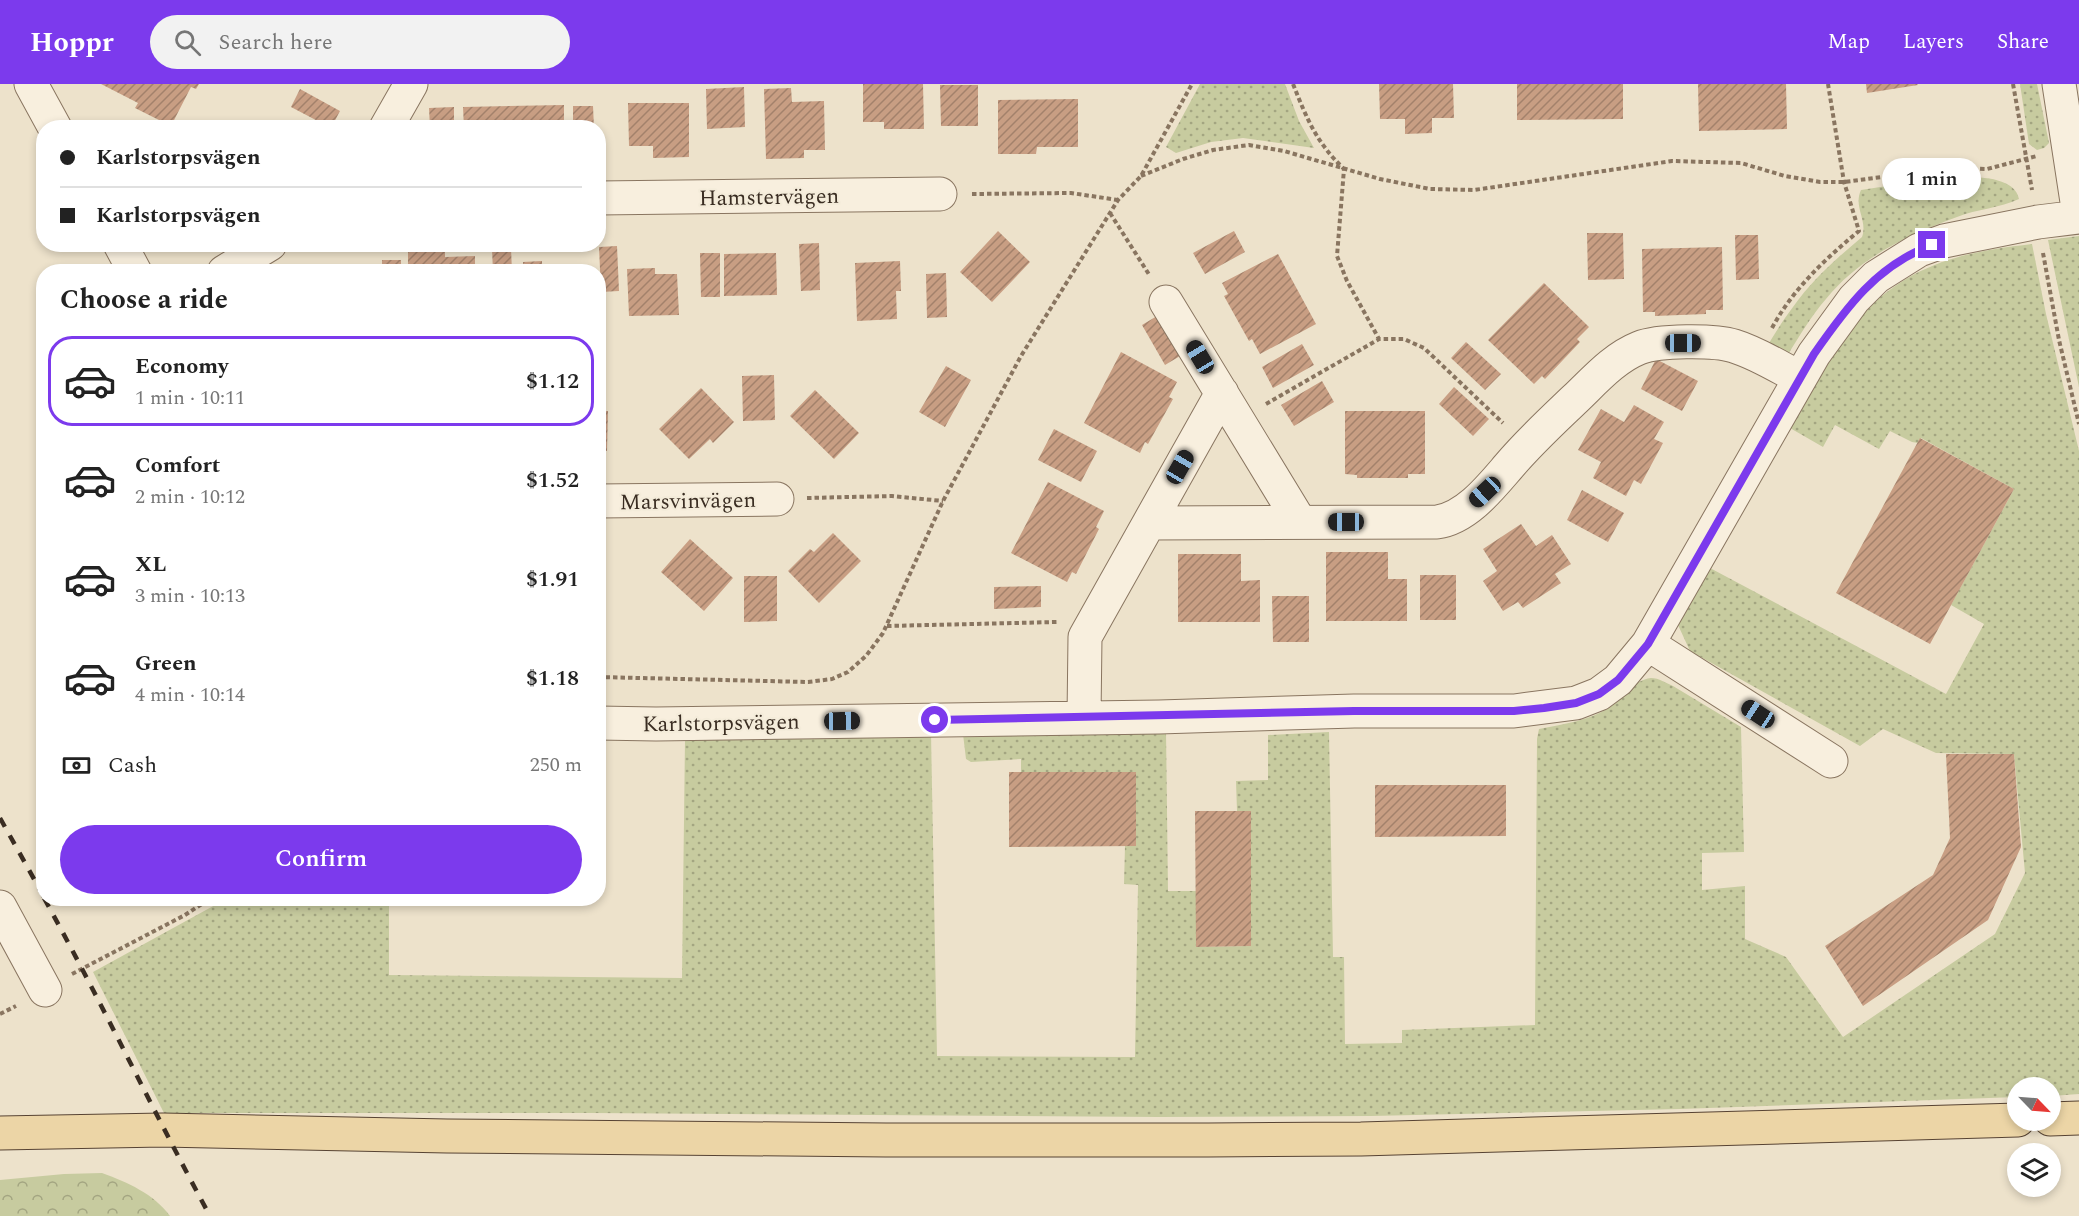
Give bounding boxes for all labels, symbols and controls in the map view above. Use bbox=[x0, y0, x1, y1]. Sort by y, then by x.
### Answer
search box bbox=[150, 15, 570, 69]
text: Hoppr bbox=[30, 21, 114, 64]
icon: search bbox=[171, 26, 204, 59]
text: Search here bbox=[219, 26, 333, 59]
text: Map bbox=[1828, 26, 1870, 58]
text: Layers bbox=[1903, 26, 1964, 58]
text: Share bbox=[1997, 26, 2049, 58]
text: Karlstorpsvägen bbox=[96, 141, 261, 174]
callout: 1 min bbox=[1882, 158, 1982, 200]
text: 1 min bbox=[1906, 164, 1957, 194]
street label: Hamstervägen bbox=[699, 180, 840, 215]
text: Karlstorpsvägen bbox=[96, 199, 261, 232]
route end bbox=[1918, 231, 1945, 258]
text: Choose a ride bbox=[60, 279, 228, 321]
car bbox=[1665, 334, 1701, 352]
car bbox=[1183, 337, 1217, 377]
text: Economy bbox=[135, 350, 228, 383]
icon: car bbox=[63, 354, 117, 408]
text: $1.12 bbox=[526, 365, 579, 398]
text: 1 min · 10:11 bbox=[135, 383, 245, 413]
car bbox=[1163, 447, 1197, 487]
text: Comfort bbox=[135, 449, 220, 482]
icon: car bbox=[63, 453, 117, 507]
text: $1.52 bbox=[526, 464, 579, 497]
car bbox=[1466, 473, 1504, 511]
text: 2 min · 10:12 bbox=[135, 482, 245, 512]
street label: Marsvinvägen bbox=[619, 484, 757, 519]
car bbox=[1328, 513, 1364, 531]
text: XL bbox=[135, 548, 166, 581]
icon: car bbox=[63, 552, 117, 606]
text: $1.91 bbox=[526, 563, 579, 596]
text: 3 min · 10:13 bbox=[135, 581, 245, 611]
text: Green bbox=[135, 647, 197, 680]
icon: car bbox=[63, 651, 117, 705]
text: $1.18 bbox=[526, 662, 579, 695]
text: 4 min · 10:14 bbox=[135, 680, 245, 710]
car bbox=[1738, 697, 1778, 731]
street label: Karlstorpsvägen bbox=[642, 706, 800, 741]
route start bbox=[921, 706, 948, 733]
car bbox=[824, 712, 860, 730]
icon: cash bbox=[60, 749, 93, 782]
text: Cash bbox=[108, 749, 157, 782]
text: 250 m bbox=[530, 750, 582, 780]
button: Confirm bbox=[60, 825, 582, 894]
north arrow bbox=[2007, 1077, 2061, 1131]
map controls bbox=[2007, 1077, 2061, 1197]
button: layers bbox=[2007, 1143, 2061, 1197]

